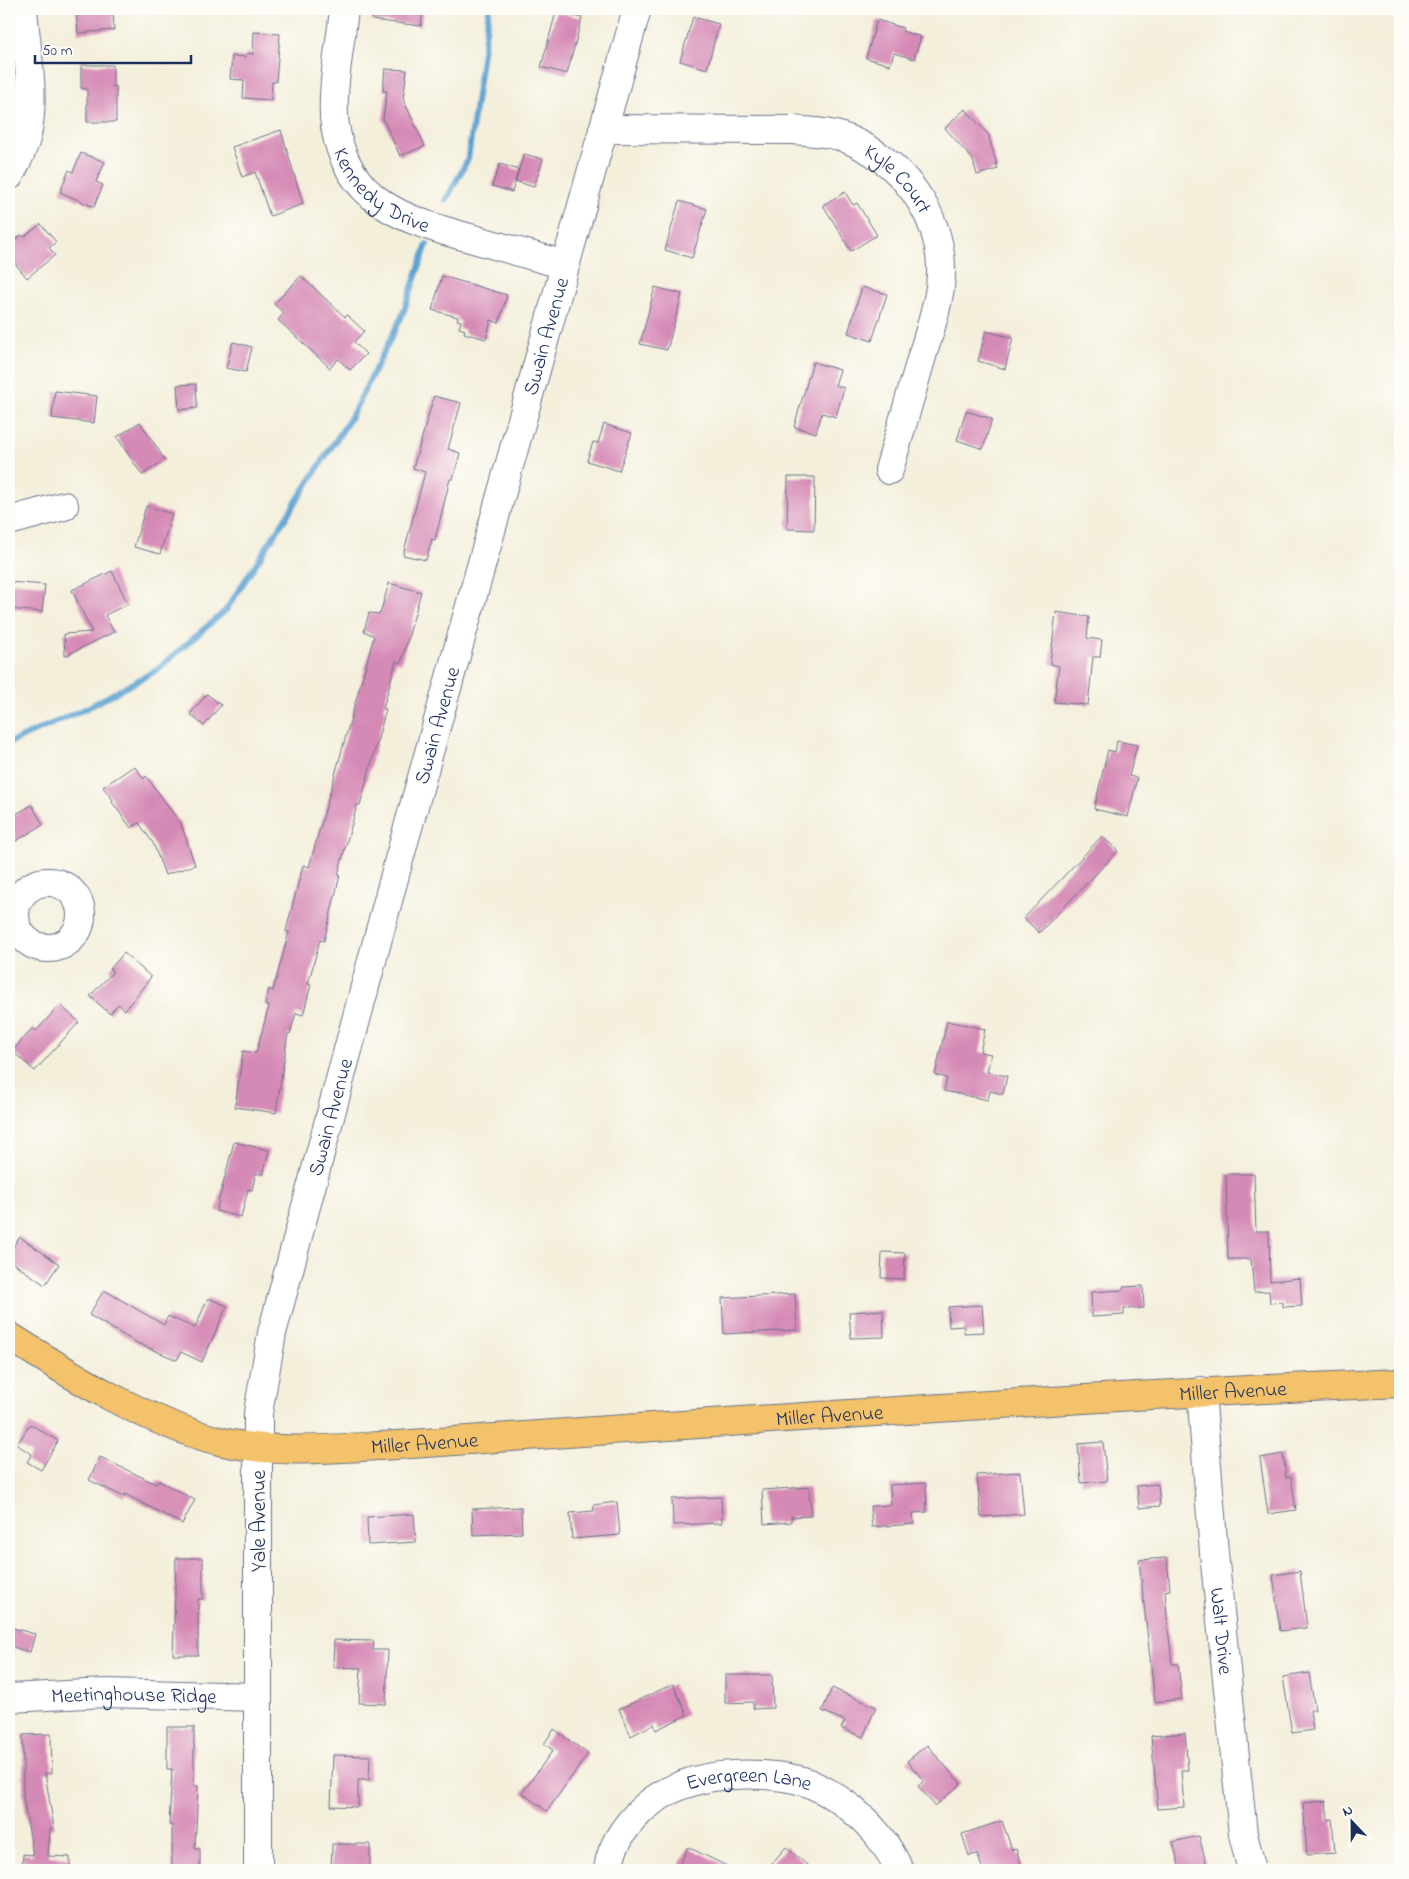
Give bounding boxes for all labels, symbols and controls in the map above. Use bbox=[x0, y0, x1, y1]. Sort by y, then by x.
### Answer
scale bar bbox=[35, 32, 191, 64]
text: 50 m bbox=[42, 40, 73, 62]
street label: Kyle Court bbox=[858, 137, 938, 220]
street label: Kennedy Drive bbox=[324, 144, 434, 242]
street label: Swain Avenue bbox=[517, 274, 578, 399]
street label: Swain Avenue bbox=[408, 663, 469, 788]
street label: Swain Avenue bbox=[302, 1055, 362, 1180]
street label: Miller Avenue bbox=[1178, 1375, 1288, 1411]
street label: Miller Avenue bbox=[775, 1399, 885, 1436]
street label: Miller Avenue bbox=[370, 1426, 480, 1463]
street label: Yale Avenue bbox=[245, 1469, 275, 1572]
street label: Walt Drive bbox=[1201, 1586, 1240, 1677]
street label: Meetinghouse Ridge bbox=[50, 1680, 218, 1715]
street label: Evergreen Lane bbox=[683, 1761, 816, 1800]
north arrow bbox=[1326, 1796, 1376, 1846]
text: N bbox=[1339, 1800, 1356, 1823]

